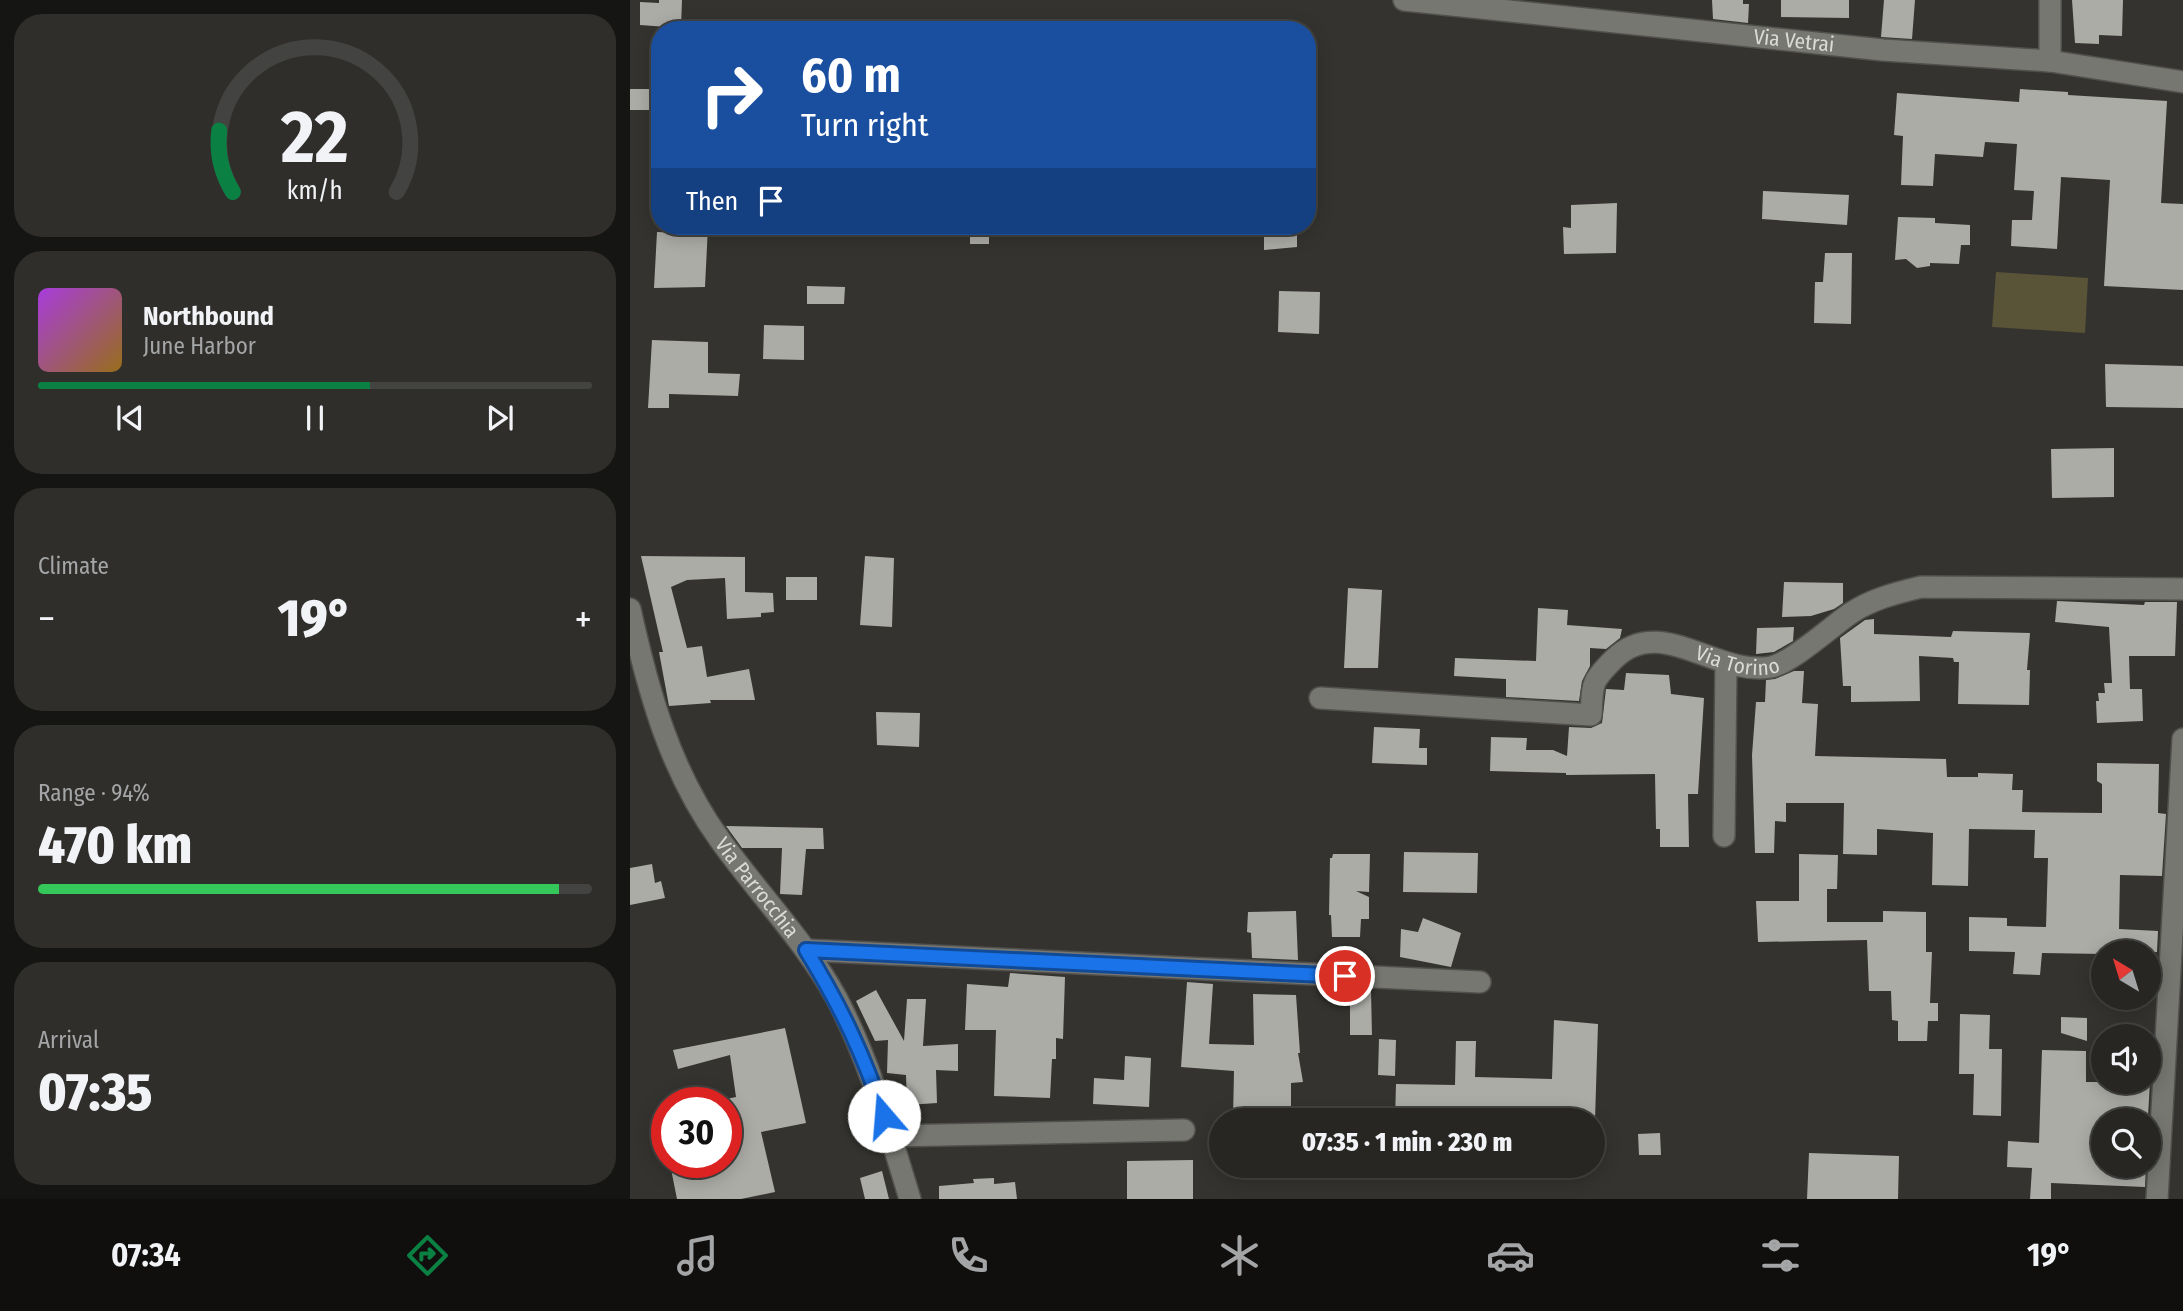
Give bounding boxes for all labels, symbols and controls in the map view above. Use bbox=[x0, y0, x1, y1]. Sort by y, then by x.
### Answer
street label: Via Vetrai bbox=[1752, 24, 1835, 58]
text: 60 m bbox=[801, 46, 901, 105]
icon: right bbox=[686, 49, 777, 140]
text: 22 bbox=[280, 94, 349, 181]
text: Turn right bbox=[801, 106, 928, 144]
text: km/h bbox=[287, 175, 343, 205]
icon: arrive bbox=[752, 182, 790, 220]
text: Then bbox=[686, 186, 738, 217]
text: Northbound bbox=[143, 301, 274, 332]
text: June Harbor bbox=[143, 332, 256, 360]
icon: previous bbox=[111, 399, 149, 437]
icon: pause bbox=[296, 399, 334, 437]
icon: next bbox=[481, 399, 519, 437]
text: Climate bbox=[38, 552, 109, 580]
text: 19° bbox=[278, 587, 352, 650]
text: − bbox=[38, 596, 55, 642]
text: + bbox=[575, 596, 592, 642]
street label: Via Torino bbox=[1692, 640, 1783, 681]
text: Range · 94% bbox=[38, 779, 150, 807]
text: 470 km bbox=[38, 814, 192, 877]
street label: Via Parrocchia bbox=[709, 832, 805, 943]
north arrow bbox=[2091, 940, 2161, 1010]
map controls bbox=[2091, 940, 2161, 1178]
pin bbox=[1315, 946, 1375, 1006]
icon: arrive bbox=[1326, 957, 1364, 995]
button: sound bbox=[2091, 1024, 2161, 1094]
text: Arrival bbox=[38, 1026, 99, 1054]
text: 07:35 bbox=[38, 1061, 152, 1124]
position arrow bbox=[847, 1079, 921, 1153]
speed limit sign: 30 bbox=[651, 1087, 742, 1178]
button: search bbox=[2091, 1108, 2161, 1178]
text: 07:35 · 1 min · 230 m bbox=[1302, 1127, 1512, 1158]
icon: directions bbox=[403, 1231, 452, 1280]
icon: music bbox=[673, 1231, 722, 1280]
icon: phone bbox=[944, 1231, 993, 1280]
icon: climate bbox=[1215, 1231, 1264, 1280]
icon: car bbox=[1486, 1231, 1535, 1280]
icon: filters bbox=[1756, 1231, 1805, 1280]
text: 07:34 bbox=[111, 1236, 181, 1274]
text: 19° bbox=[2027, 1236, 2072, 1274]

